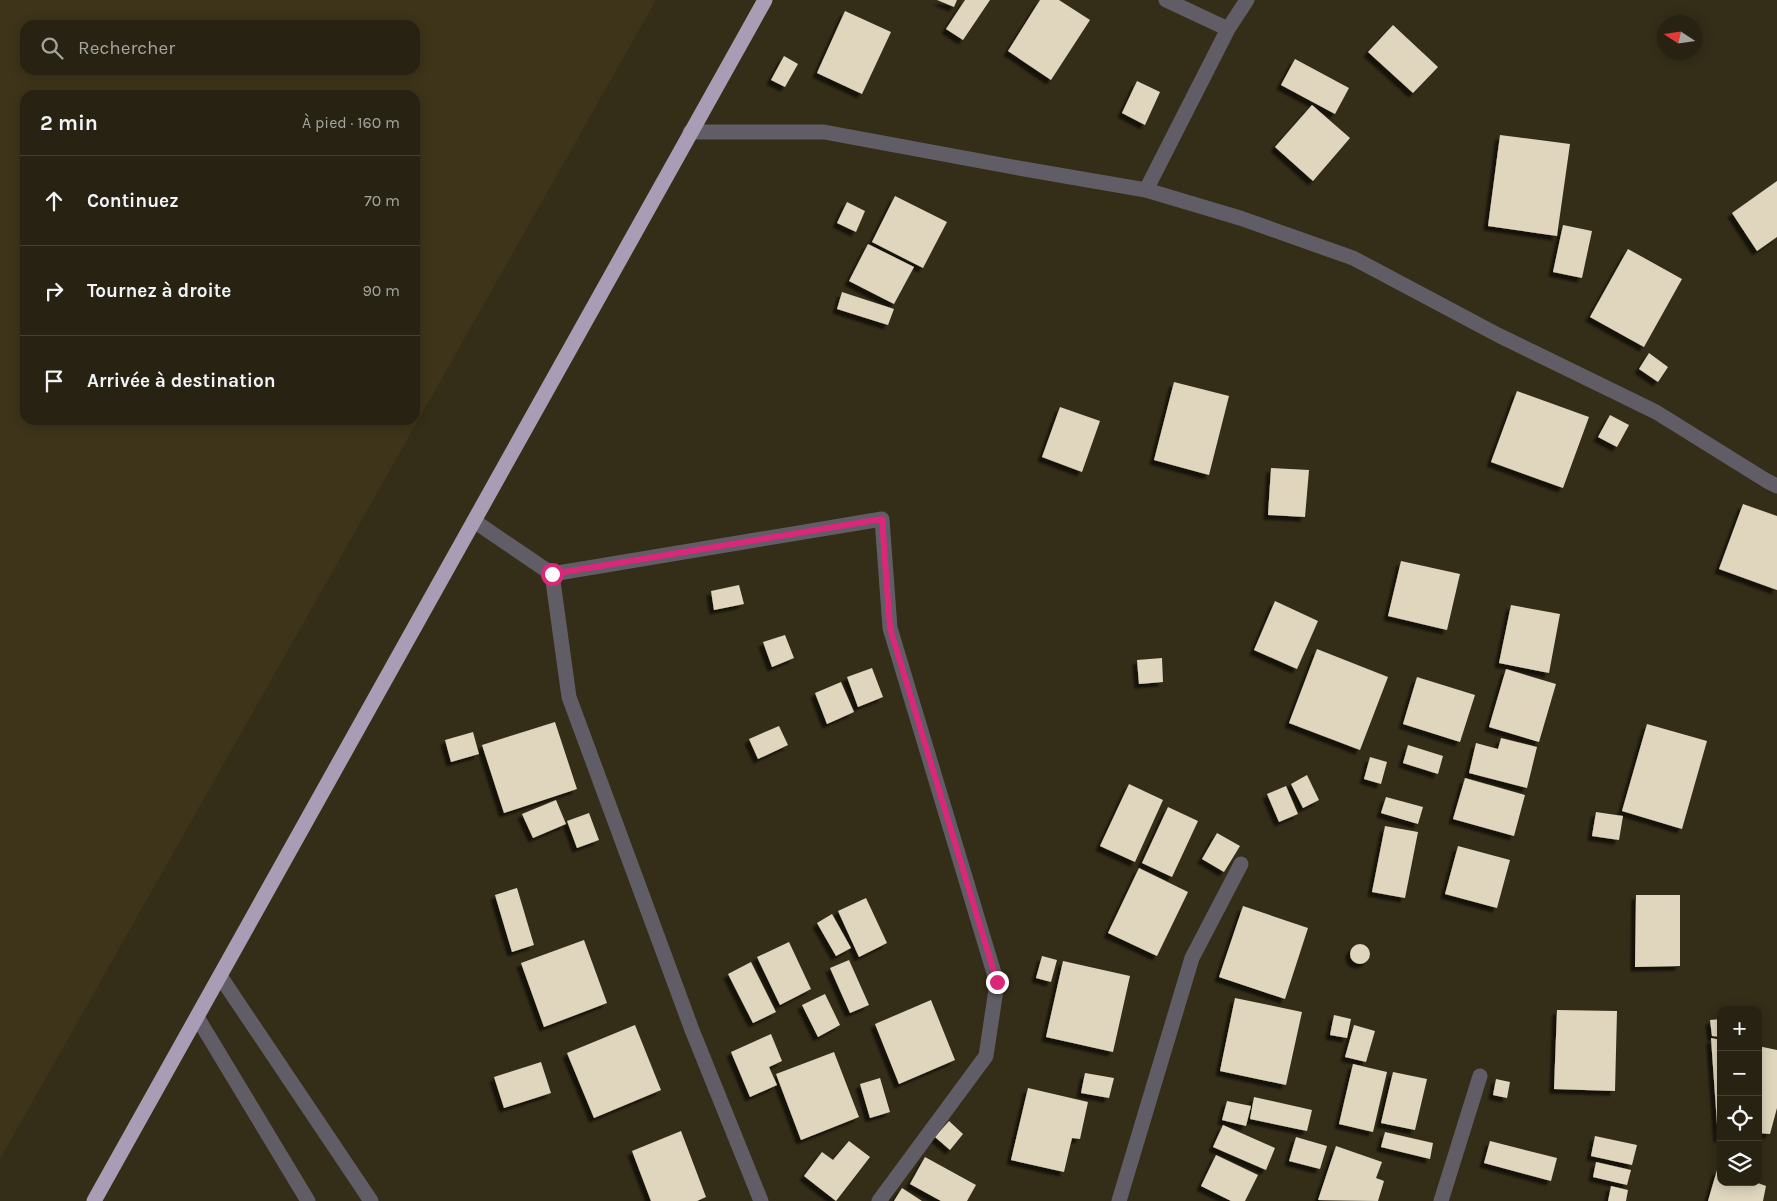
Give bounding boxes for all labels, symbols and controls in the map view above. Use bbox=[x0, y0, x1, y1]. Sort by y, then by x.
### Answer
north arrow bbox=[1657, 15, 1702, 60]
search box bbox=[20, 20, 420, 75]
icon: search bbox=[38, 34, 66, 62]
text: Rechercher bbox=[78, 37, 175, 59]
text: 2 min bbox=[40, 111, 98, 135]
text: À pied · 160 m bbox=[302, 113, 400, 132]
icon: ahead bbox=[40, 187, 68, 215]
text: Continuez bbox=[87, 190, 179, 212]
text: 70 m bbox=[364, 191, 400, 210]
icon: right bbox=[40, 277, 68, 305]
text: Tournez à droite bbox=[87, 280, 231, 302]
text: 90 m bbox=[362, 281, 400, 300]
icon: arrive bbox=[40, 367, 68, 395]
text: Arrivée à destination bbox=[87, 370, 276, 392]
route start bbox=[541, 563, 564, 586]
route end bbox=[986, 971, 1009, 994]
map controls bbox=[1717, 1006, 1762, 1186]
button: + bbox=[1717, 1006, 1762, 1051]
button: − bbox=[1717, 1051, 1762, 1096]
button: locate bbox=[1717, 1096, 1762, 1141]
button: layers bbox=[1717, 1141, 1762, 1186]

